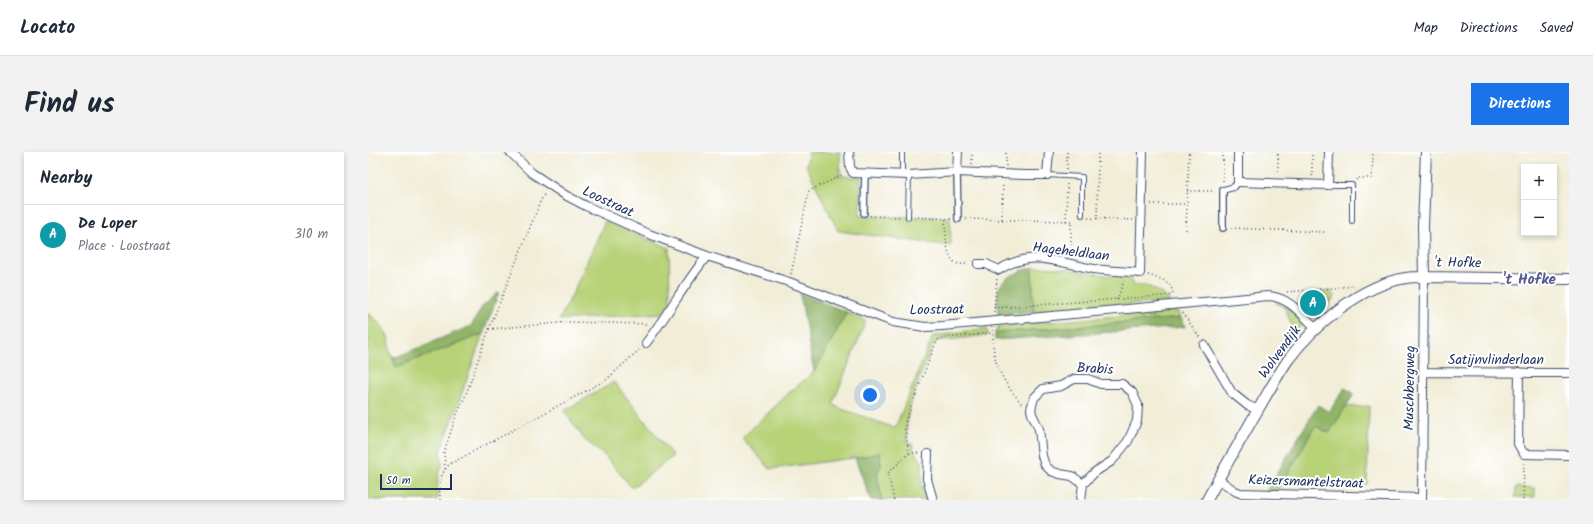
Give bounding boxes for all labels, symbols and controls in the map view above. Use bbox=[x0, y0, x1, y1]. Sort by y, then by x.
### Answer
text: Locato bbox=[20, 13, 75, 43]
text: Map bbox=[1413, 17, 1438, 39]
text: Directions bbox=[1460, 17, 1518, 39]
text: Saved bbox=[1540, 17, 1573, 39]
text: Find us bbox=[24, 82, 115, 127]
button: Directions bbox=[1471, 83, 1569, 125]
map controls bbox=[1521, 164, 1557, 236]
button: + bbox=[1521, 164, 1557, 200]
text: Nearby bbox=[40, 165, 92, 192]
street label: Loostraat bbox=[578, 180, 638, 224]
button: − bbox=[1521, 200, 1557, 236]
text: De Loper bbox=[78, 212, 137, 236]
text: A bbox=[49, 224, 57, 245]
text: 310 m bbox=[294, 224, 328, 245]
text: Place · Loostraat bbox=[78, 236, 170, 257]
street label: Hageheldlaan bbox=[1031, 236, 1111, 268]
street label: 't Hofke bbox=[1434, 252, 1482, 274]
district label: 't Hofke bbox=[1502, 268, 1557, 292]
pin: A bbox=[1300, 288, 1326, 318]
street label: Loostraat bbox=[909, 299, 965, 321]
street label: Wolvendijk bbox=[1253, 321, 1307, 383]
street label: Muschbergweg bbox=[1398, 345, 1422, 431]
street label: Satijnvlinderlaan bbox=[1448, 349, 1544, 371]
street label: Brabis bbox=[1076, 357, 1114, 381]
your location bbox=[860, 385, 880, 405]
street label: Keizersmantelstraat bbox=[1248, 469, 1365, 495]
scale bar bbox=[380, 472, 452, 491]
text: 50 m bbox=[386, 472, 411, 490]

